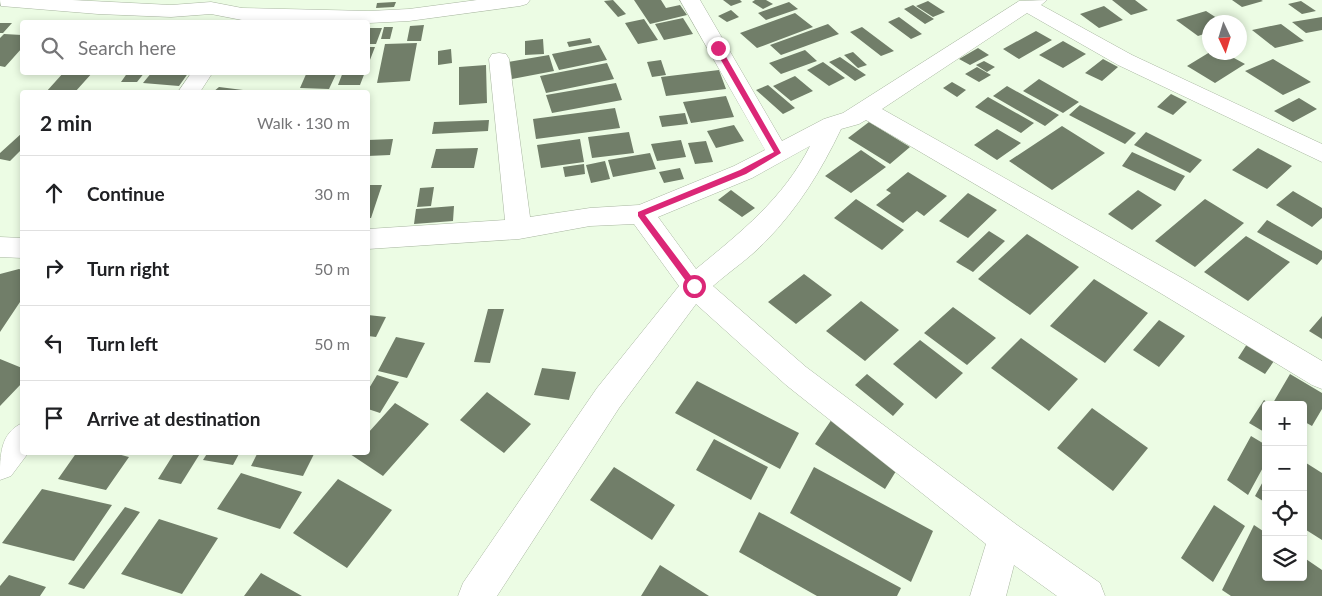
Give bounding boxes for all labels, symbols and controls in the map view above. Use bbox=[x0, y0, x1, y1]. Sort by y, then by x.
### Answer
north arrow bbox=[1202, 15, 1247, 60]
search box bbox=[20, 20, 370, 75]
icon: search bbox=[38, 34, 66, 62]
text: Search here bbox=[78, 36, 176, 59]
route end bbox=[707, 37, 730, 60]
text: 2 min bbox=[40, 110, 92, 135]
text: Walk · 130 m bbox=[257, 113, 350, 132]
icon: ahead bbox=[40, 179, 68, 207]
text: Continue bbox=[87, 182, 165, 205]
text: 30 m bbox=[314, 184, 350, 203]
icon: right bbox=[40, 254, 68, 282]
text: Turn right bbox=[87, 257, 169, 280]
text: 50 m bbox=[314, 259, 350, 278]
route start bbox=[683, 275, 706, 298]
icon: left bbox=[40, 329, 68, 357]
text: Turn left bbox=[87, 332, 158, 355]
text: 50 m bbox=[314, 334, 350, 353]
map controls bbox=[1262, 401, 1307, 581]
button: + bbox=[1262, 401, 1307, 446]
icon: arrive bbox=[40, 404, 68, 432]
text: Arrive at destination bbox=[87, 407, 260, 430]
button: − bbox=[1262, 446, 1307, 491]
button: locate bbox=[1262, 491, 1307, 536]
button: layers bbox=[1262, 536, 1307, 581]

